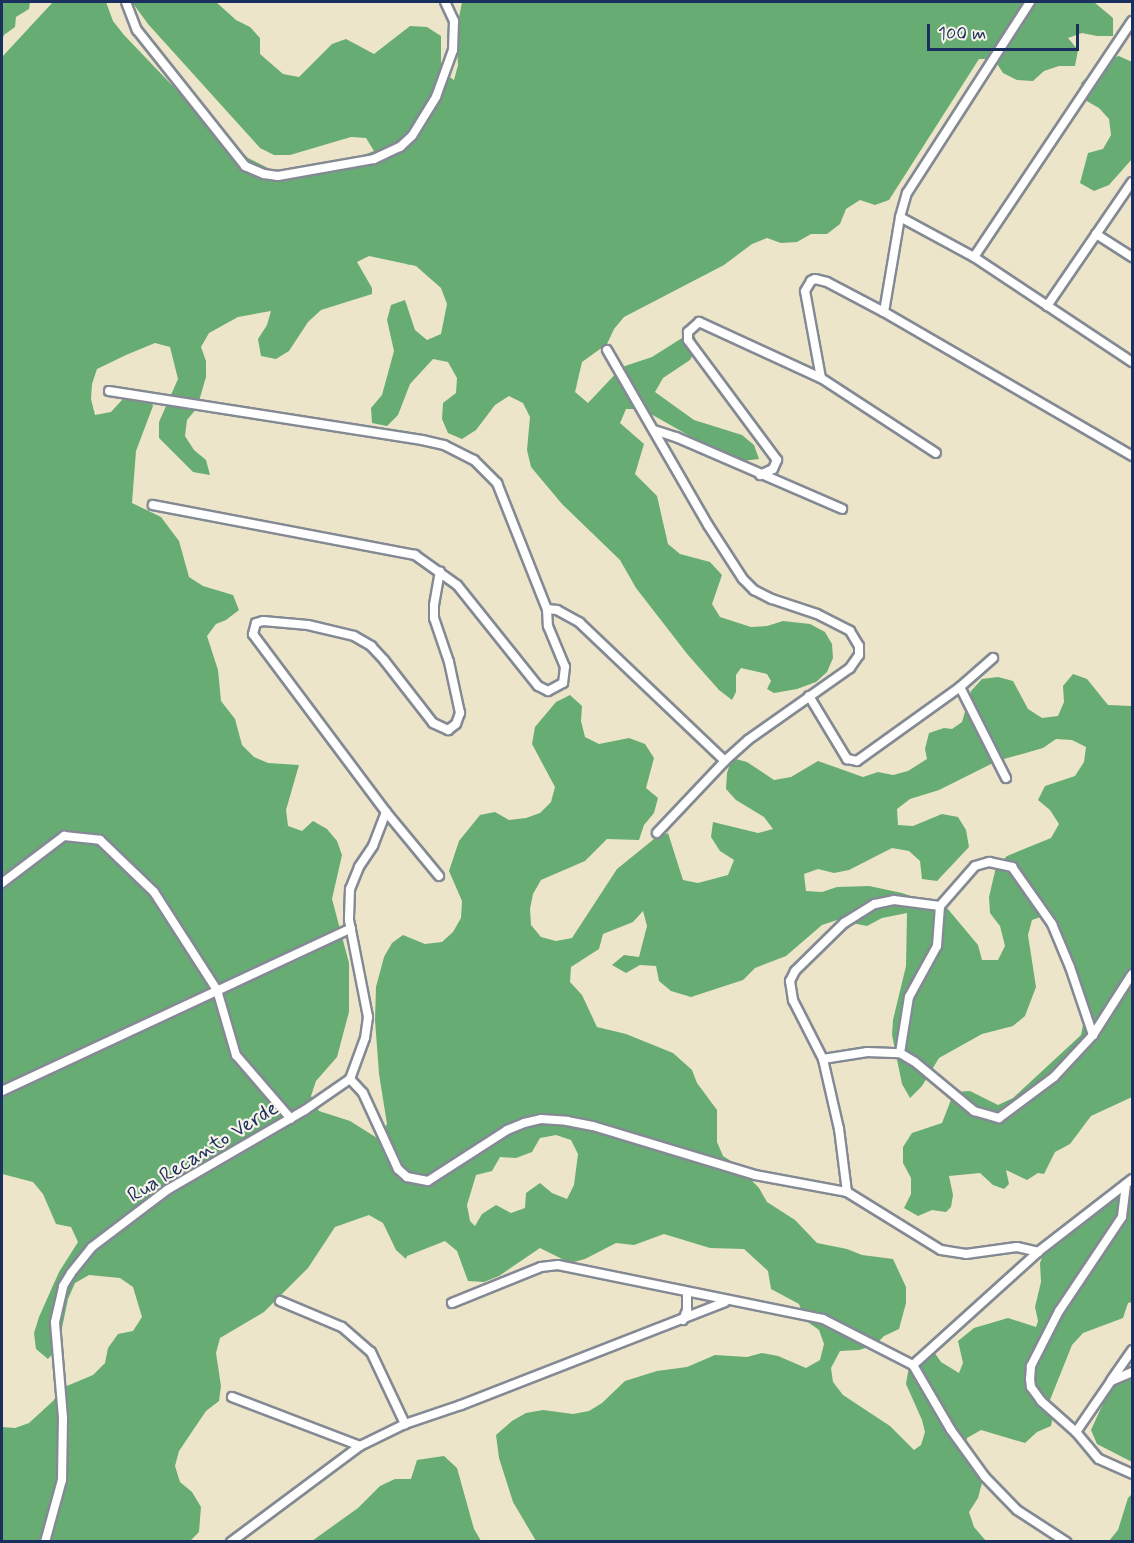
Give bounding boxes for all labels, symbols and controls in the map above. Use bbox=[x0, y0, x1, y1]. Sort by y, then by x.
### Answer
scale bar bbox=[930, 12, 1082, 50]
text: 100 m bbox=[938, 22, 986, 46]
street label: Rua Recanto Verde bbox=[123, 1096, 283, 1208]

